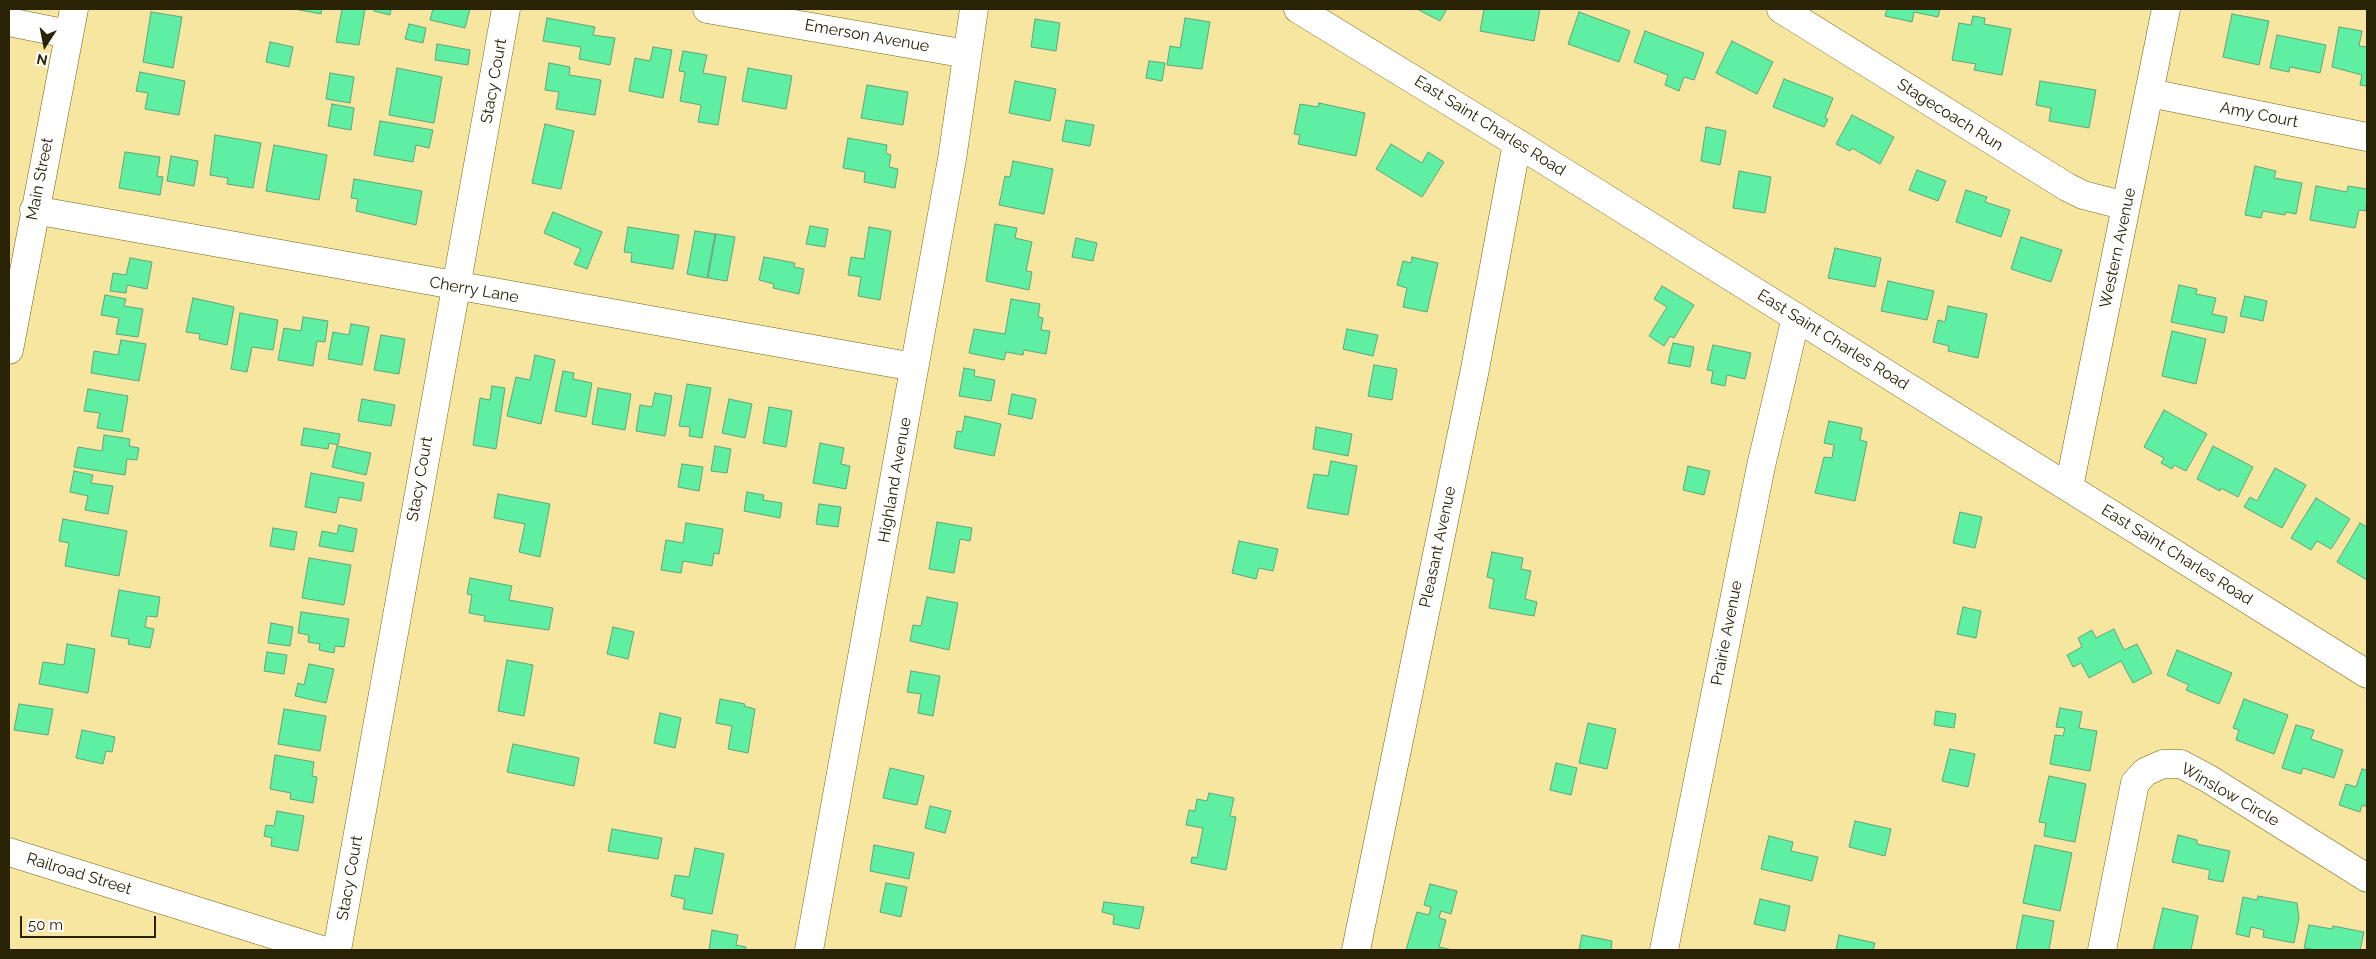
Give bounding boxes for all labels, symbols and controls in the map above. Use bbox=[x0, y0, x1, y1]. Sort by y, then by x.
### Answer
street label: Emerson Avenue bbox=[803, 16, 931, 56]
north arrow bbox=[20, 20, 70, 70]
street label: Stacy Court bbox=[477, 37, 511, 125]
text: N bbox=[35, 51, 49, 69]
street label: East Saint Charles Road bbox=[1411, 72, 1569, 180]
street label: Stagecoach Run bbox=[1894, 75, 2006, 155]
street label: Amy Court bbox=[2218, 98, 2300, 132]
street label: Main Street bbox=[23, 136, 57, 222]
street label: Western Avenue bbox=[2096, 186, 2140, 310]
street label: Cherry Lane bbox=[428, 273, 520, 307]
street label: East Saint Charles Road bbox=[1754, 286, 1912, 394]
street label: Highland Avenue bbox=[875, 416, 915, 544]
street label: Stacy Court bbox=[403, 435, 437, 523]
street label: Pleasant Avenue bbox=[1416, 485, 1460, 609]
street label: East Saint Charles Road bbox=[2098, 501, 2256, 609]
street label: Prairie Avenue bbox=[1707, 579, 1747, 687]
street label: Winslow Circle bbox=[2177, 759, 2283, 831]
street label: Stacy Court bbox=[333, 834, 367, 922]
street label: Railroad Street bbox=[24, 849, 134, 899]
scale bar bbox=[22, 906, 159, 938]
text: 50 m bbox=[28, 916, 63, 934]

